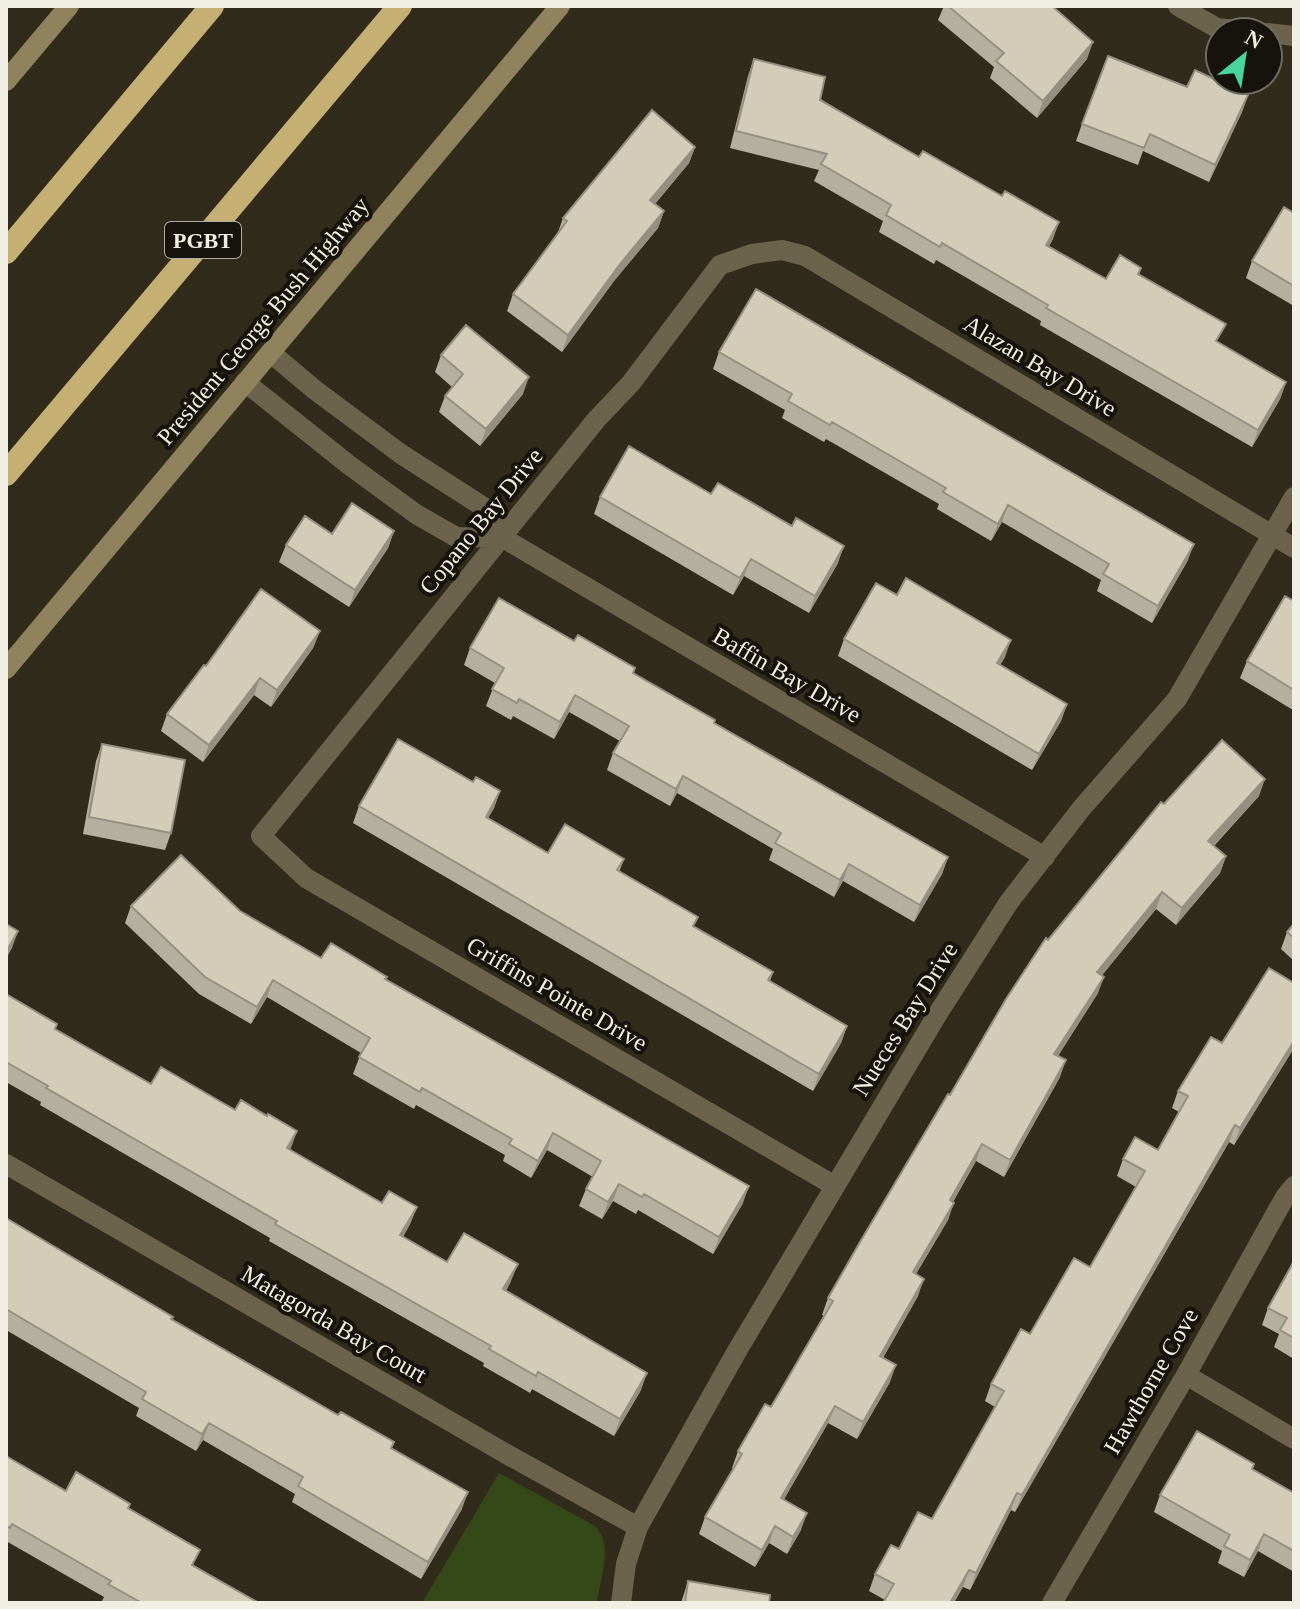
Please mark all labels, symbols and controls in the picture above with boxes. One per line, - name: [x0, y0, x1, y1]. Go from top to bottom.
- north arrow: [1204, 16, 1284, 96]
- text: N: [1241, 24, 1267, 54]
- street label: President George Bush Highway: [152, 192, 374, 450]
- road number: PGBT: [165, 222, 241, 258]
- street label: Alazan Bay Drive: [959, 310, 1121, 422]
- street label: Copano Bay Drive: [414, 443, 548, 599]
- street label: Baffin Bay Drive: [709, 622, 865, 728]
- street label: Griffins Pointe Drive: [462, 932, 652, 1056]
- street label: Nueces Bay Drive: [847, 938, 963, 1100]
- street label: Matagorda Bay Court: [237, 1260, 431, 1388]
- street label: Hawthorne Cove: [1099, 1304, 1203, 1458]

